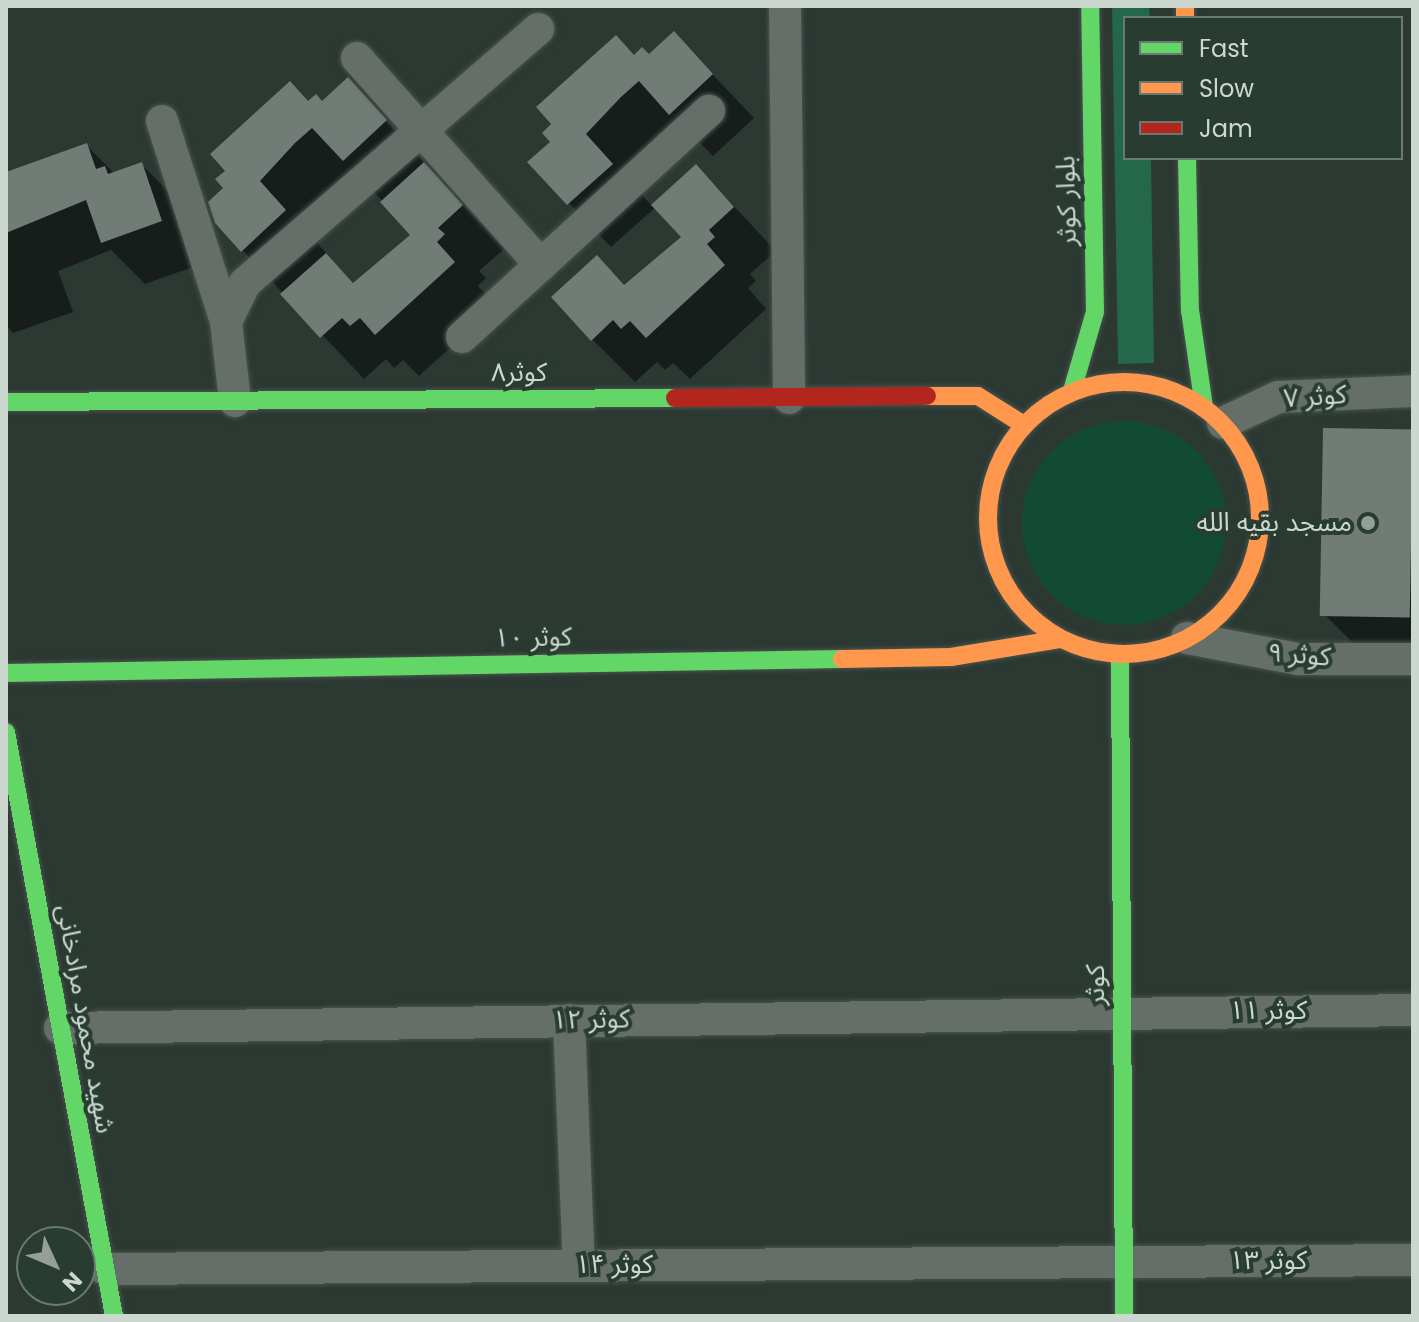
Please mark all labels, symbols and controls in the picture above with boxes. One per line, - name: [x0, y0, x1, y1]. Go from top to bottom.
- legend: [1123, 16, 1403, 160]
- text: Fast: [1199, 32, 1249, 65]
- text: Slow: [1199, 72, 1254, 105]
- text: Jam: [1199, 112, 1253, 145]
- street label: بلوار کوثر: [1051, 155, 1083, 247]
- street label: کوثر۸: [491, 357, 547, 389]
- street label: کوثر ۷: [1283, 379, 1347, 415]
- place label: مسجد بقیه الله: [1196, 507, 1352, 539]
- marker: مسجد بقیه الله: [1359, 514, 1377, 532]
- street label: کوثر ۱۰: [494, 622, 572, 654]
- street label: کوثر ۹: [1266, 637, 1332, 673]
- street label: شهید محمود مرادخانی: [50, 902, 120, 1136]
- street label: کوثر: [1080, 964, 1112, 1006]
- street label: کوثر ۱۱: [1229, 995, 1307, 1027]
- street label: کوثر ۱۲: [552, 1004, 630, 1036]
- north arrow: [16, 1226, 96, 1306]
- street label: کوثر ۱۳: [1229, 1245, 1307, 1277]
- street label: کوثر ۱۴: [575, 1249, 653, 1281]
- text: N: [55, 1265, 89, 1298]

